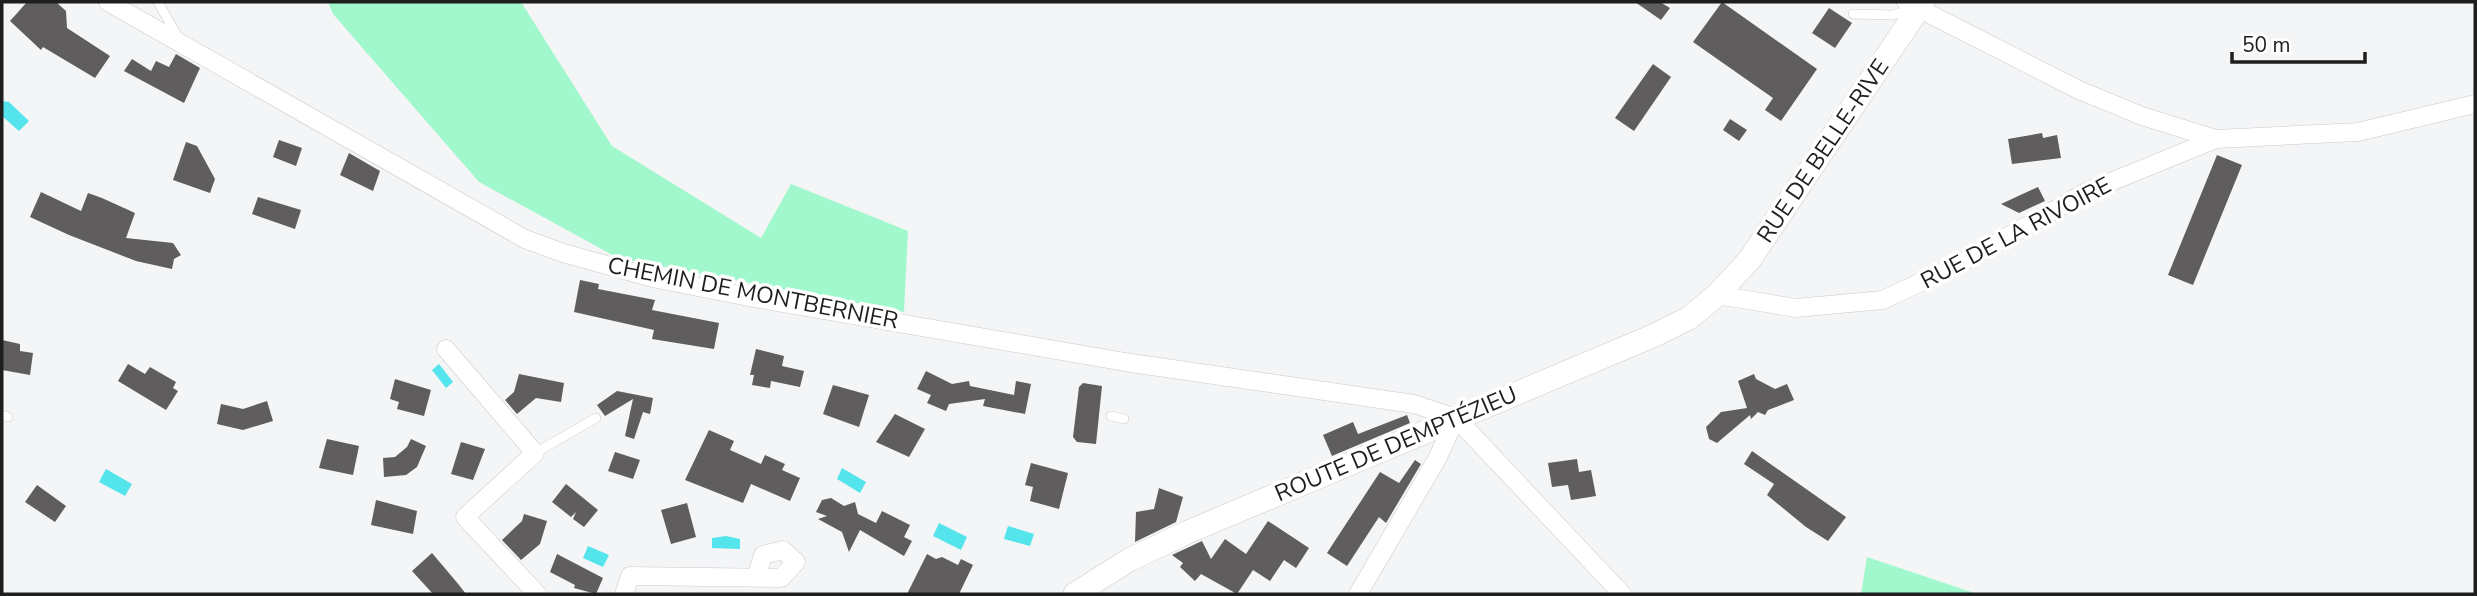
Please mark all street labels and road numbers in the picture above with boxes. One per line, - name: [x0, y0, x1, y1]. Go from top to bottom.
- street label: RUE DE BELLE-RIVE: [1750, 53, 1896, 249]
- street label: RUE DE LA RIVOIRE: [1915, 170, 2117, 296]
- street label: CHEMIN DE MONTBERNIER: [605, 250, 901, 336]
- street label: ROUTE DE DEMPTÉZIEU: [1270, 379, 1522, 509]

